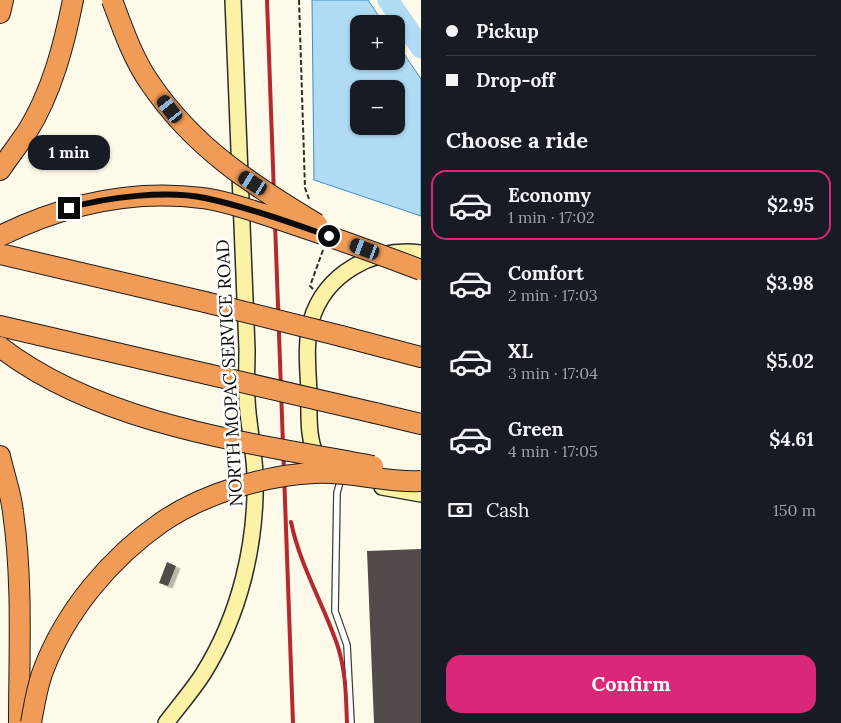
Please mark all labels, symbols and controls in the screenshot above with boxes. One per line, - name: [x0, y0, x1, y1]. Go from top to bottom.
- map controls: [350, 15, 405, 135]
- button: +: [350, 15, 405, 70]
- text: Pickup: [476, 19, 539, 43]
- text: Drop-off: [476, 68, 555, 92]
- button: −: [350, 80, 405, 135]
- car: [154, 93, 185, 125]
- text: Choose a ride: [446, 126, 588, 154]
- callout: 1 min: [28, 136, 110, 170]
- text: 1 min: [49, 142, 89, 162]
- car: [236, 169, 269, 197]
- icon: car: [448, 183, 493, 228]
- text: Economy: [508, 183, 591, 207]
- text: $2.95: [767, 193, 814, 217]
- route end: [58, 197, 80, 219]
- text: 1 min · 17:02: [508, 207, 595, 227]
- route start: [318, 225, 340, 247]
- car: [348, 237, 381, 261]
- street label: NORTH MOPAC SERVICE ROAD: [211, 239, 247, 507]
- icon: car: [448, 261, 493, 306]
- text: Comfort: [508, 261, 584, 285]
- text: $3.98: [766, 271, 814, 295]
- text: 2 min · 17:03: [508, 285, 598, 305]
- icon: car: [448, 339, 493, 384]
- text: XL: [508, 339, 533, 363]
- text: $5.02: [766, 349, 814, 373]
- text: 3 min · 17:04: [508, 363, 598, 383]
- icon: car: [448, 417, 493, 462]
- text: Green: [508, 417, 564, 441]
- text: $4.61: [769, 427, 814, 451]
- text: 4 min · 17:05: [508, 441, 598, 461]
- icon: cash: [446, 496, 474, 524]
- text: Cash: [486, 498, 529, 522]
- text: 150 m: [773, 500, 816, 520]
- button: Confirm: [446, 655, 816, 713]

